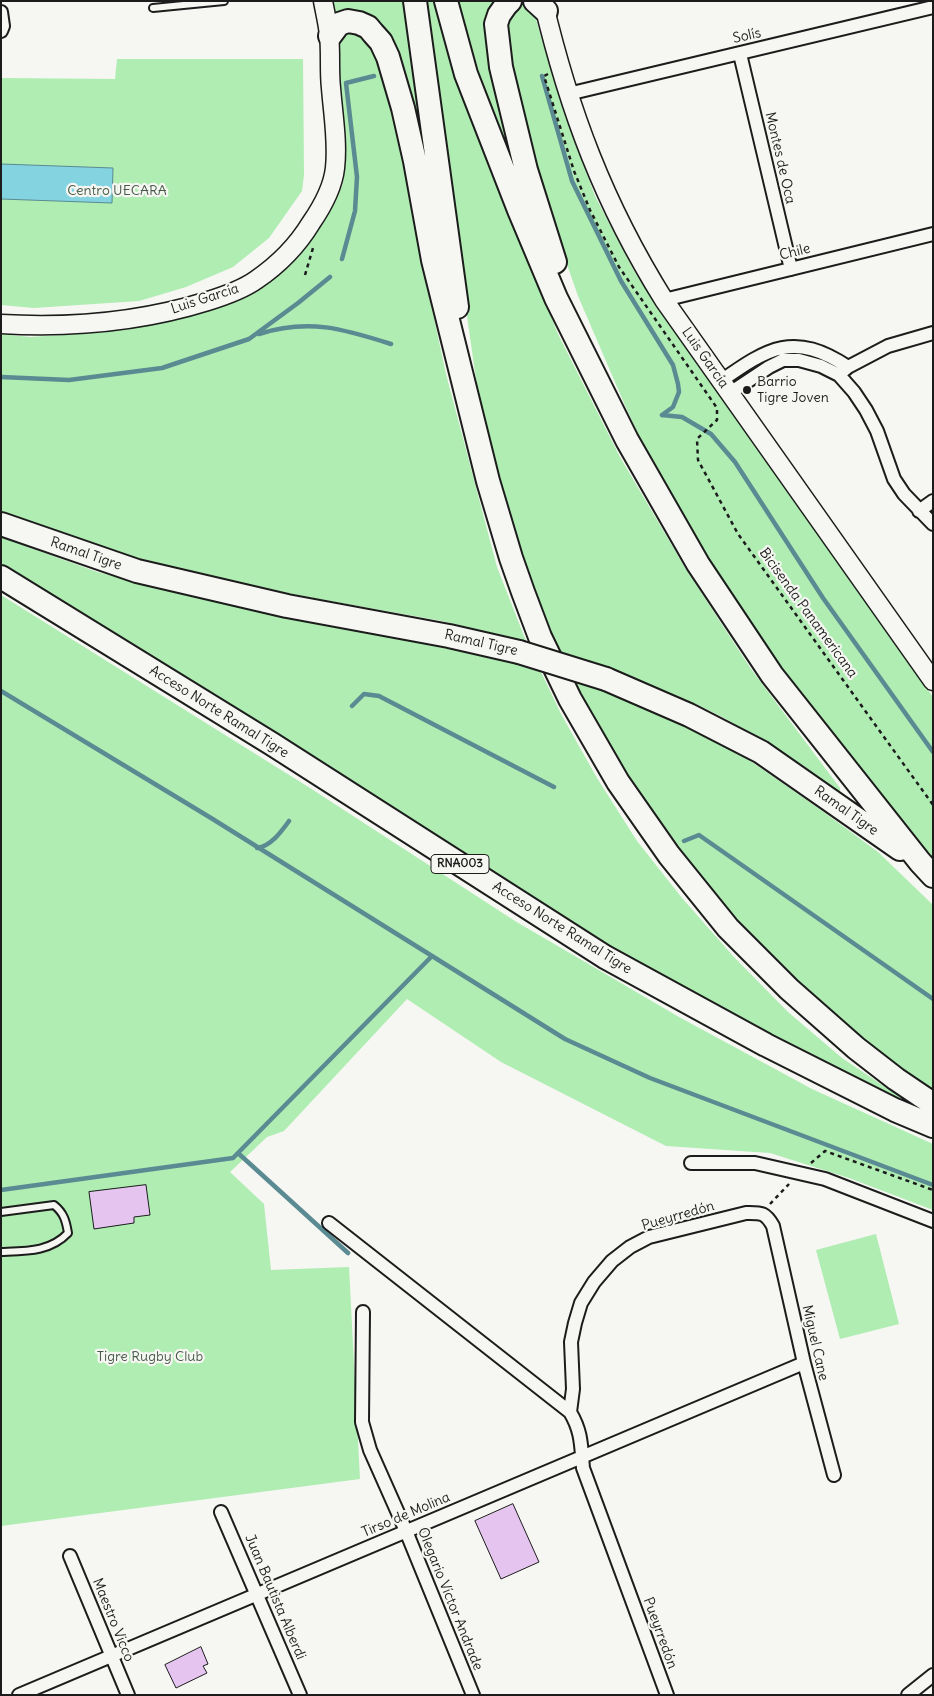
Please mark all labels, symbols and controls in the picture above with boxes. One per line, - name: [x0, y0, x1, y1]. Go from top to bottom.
- street label: Solís: [731, 25, 763, 47]
- street label: Montes de Oca: [761, 110, 799, 206]
- park label: Centro UECARA: [67, 183, 167, 199]
- street label: Chile: [778, 240, 812, 264]
- street label: Luis García: [169, 280, 241, 318]
- street label: Luis García: [678, 324, 732, 392]
- place label: Barrio Tigre Joven: [757, 374, 829, 407]
- marker: Barrio Tigre Joven: [741, 384, 753, 396]
- street label: Ramal Tigre: [48, 534, 124, 574]
- street label: Bicisenda Panamericana: [755, 545, 861, 681]
- street label: Ramal Tigre: [443, 626, 519, 660]
- street label: Acceso Norte Ramal Tigre: [146, 662, 292, 762]
- street label: Ramal Tigre: [811, 783, 881, 839]
- road number: RNA003: [431, 854, 489, 874]
- street label: Acceso Norte Ramal Tigre: [489, 878, 635, 978]
- street label: Pueyrredón: [640, 1198, 716, 1234]
- street label: Miguel Cane: [798, 1304, 832, 1382]
- park label: Tigre Rugby Club: [97, 1349, 203, 1365]
- street label: Tirso de Molina: [359, 1489, 453, 1541]
- street label: Olegario Víctor Andrade: [414, 1525, 486, 1673]
- street label: Juan Bautista Alberdi: [241, 1532, 309, 1662]
- street label: Maestro Vicco: [89, 1576, 137, 1664]
- street label: Pueyrredón: [639, 1595, 681, 1671]

